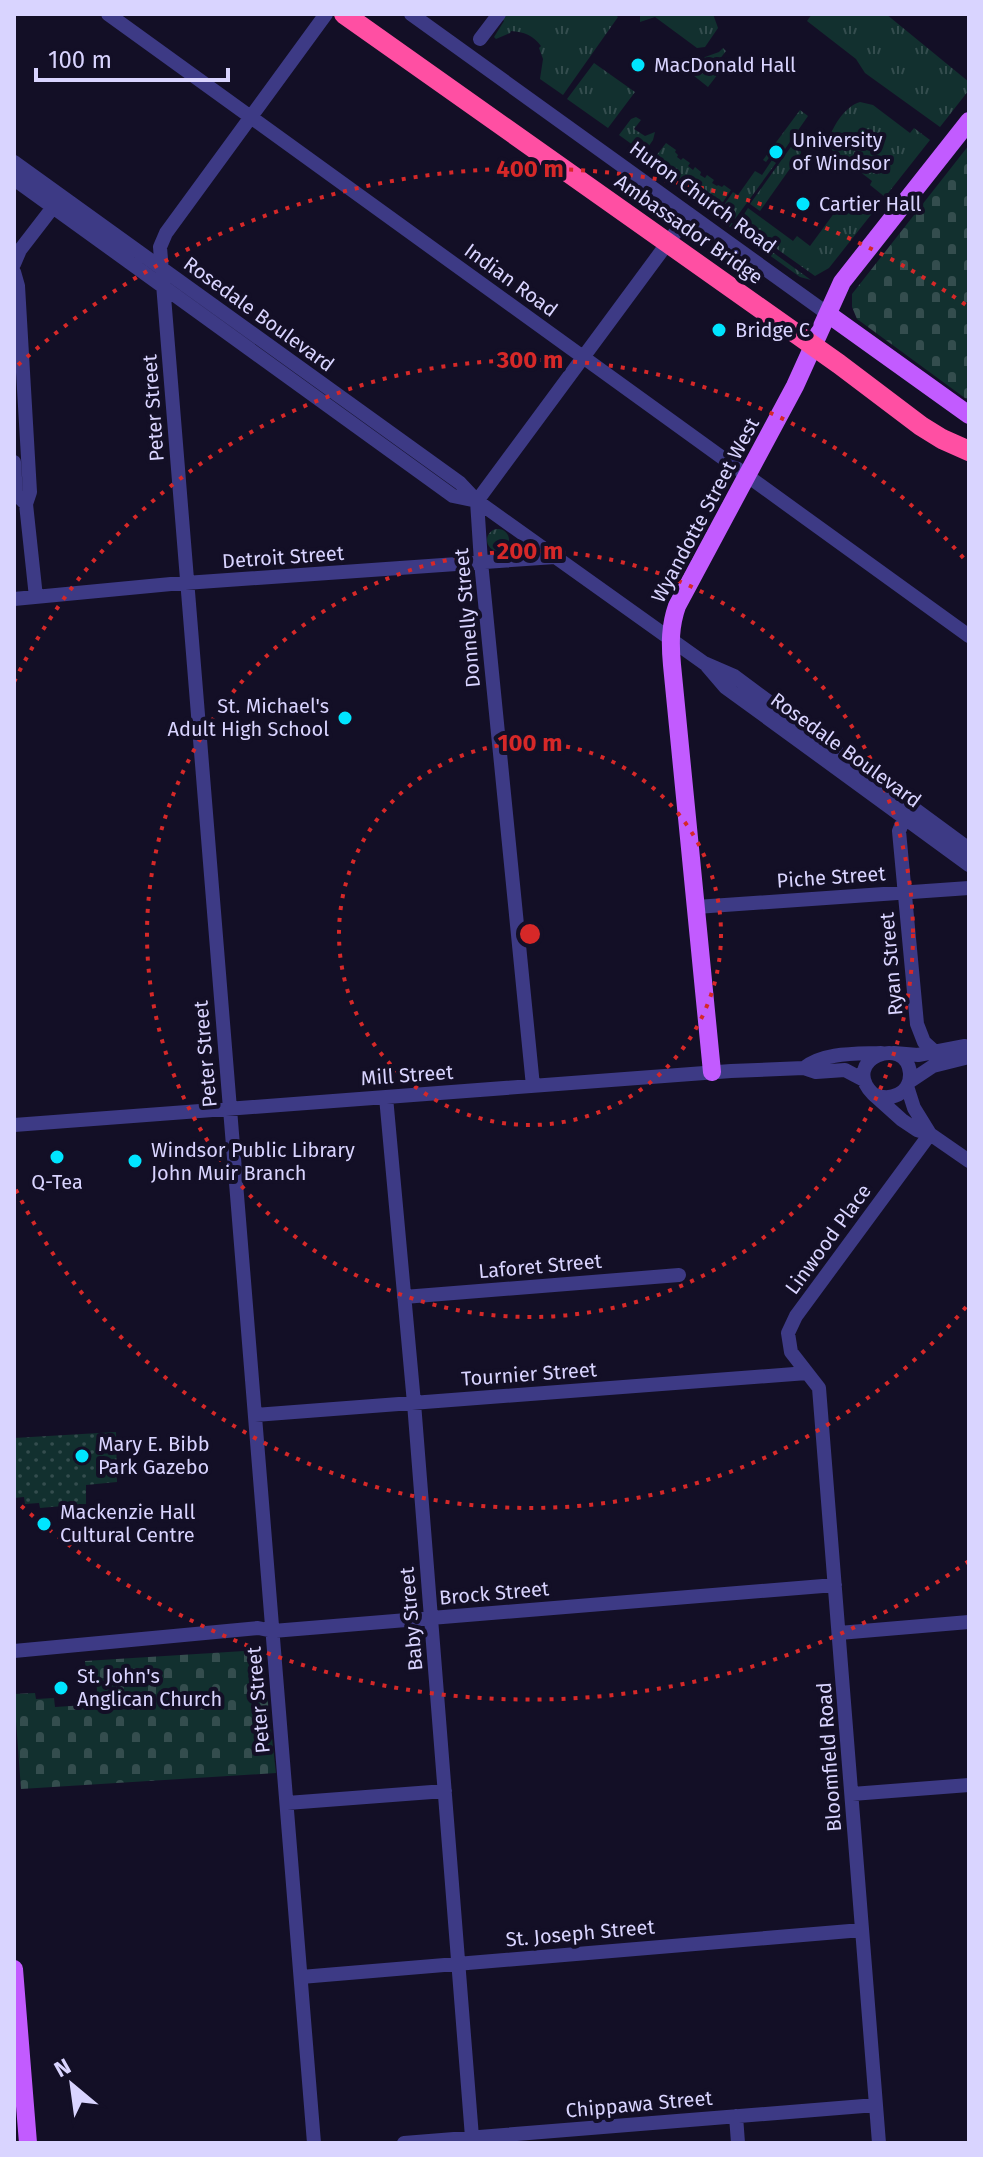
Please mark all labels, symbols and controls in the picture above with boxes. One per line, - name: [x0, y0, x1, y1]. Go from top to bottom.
- scale bar: [36, 32, 228, 82]
- text: 100 m: [48, 46, 112, 74]
- place label: MacDonald Hall: [654, 53, 796, 77]
- marker: MacDonald Hall: [629, 56, 647, 74]
- place label: University of Windsor: [792, 128, 891, 175]
- street label: Huron Church Road: [625, 136, 781, 258]
- marker: University of Windsor: [767, 143, 785, 161]
- text: 400 m: [496, 155, 564, 183]
- street label: Ambassador Bridge: [610, 169, 768, 289]
- place label: Cartier Hall: [819, 192, 922, 216]
- marker: Cartier Hall: [794, 195, 812, 213]
- street label: Indian Road: [460, 238, 562, 322]
- street label: Rosedale Boulevard: [179, 251, 339, 377]
- place label: Bridge C: [735, 318, 810, 342]
- marker: Bridge C: [710, 321, 728, 339]
- text: 300 m: [496, 346, 563, 374]
- street label: Peter Street: [137, 353, 169, 462]
- street label: Wyandotte Street West: [646, 413, 764, 607]
- text: 200 m: [497, 537, 563, 565]
- street label: Detroit Street: [221, 541, 346, 573]
- street label: Donnelly Street: [449, 547, 485, 689]
- street label: Rosedale Boulevard: [766, 687, 926, 813]
- place label: St. Michael's Adult High School: [168, 694, 329, 741]
- marker: St. Michael's Adult High School: [336, 709, 354, 727]
- text: 100 m: [497, 729, 563, 757]
- street label: Piche Street: [776, 861, 887, 893]
- street label: Ryan Street: [874, 910, 907, 1017]
- centre of rings: [516, 920, 544, 948]
- street label: Peter Street: [188, 999, 222, 1108]
- street label: Mill Street: [360, 1060, 455, 1090]
- place label: Windsor Public Library John Muir Branch: [151, 1138, 355, 1185]
- marker: Q-Tea: [48, 1148, 66, 1166]
- marker: Windsor Public Library John Muir Branch: [126, 1152, 144, 1170]
- place label: Q-Tea: [31, 1170, 83, 1194]
- street label: Linwood Place: [780, 1179, 876, 1299]
- street label: Laforet Street: [477, 1249, 603, 1283]
- street label: Tournier Street: [460, 1357, 598, 1391]
- place label: Mary E. Bibb Park Gazebo: [98, 1432, 210, 1479]
- marker: Mary E. Bibb Park Gazebo: [73, 1447, 91, 1465]
- place label: Mackenzie Hall Cultural Centre: [60, 1500, 195, 1547]
- marker: Mackenzie Hall Cultural Centre: [35, 1515, 53, 1533]
- street label: Baby Street: [394, 1565, 427, 1672]
- street label: Brock Street: [438, 1576, 551, 1610]
- street label: Peter Street: [241, 1645, 275, 1754]
- place label: St. John's Anglican Church: [77, 1664, 222, 1711]
- marker: St. John's Anglican Church: [52, 1679, 70, 1697]
- street label: Bloomfield Road: [812, 1681, 846, 1833]
- street label: St. Joseph Street: [504, 1914, 656, 1951]
- north arrow: [32, 2045, 112, 2125]
- text: N: [50, 2053, 75, 2083]
- street label: Chippawa Street: [565, 2086, 714, 2122]

